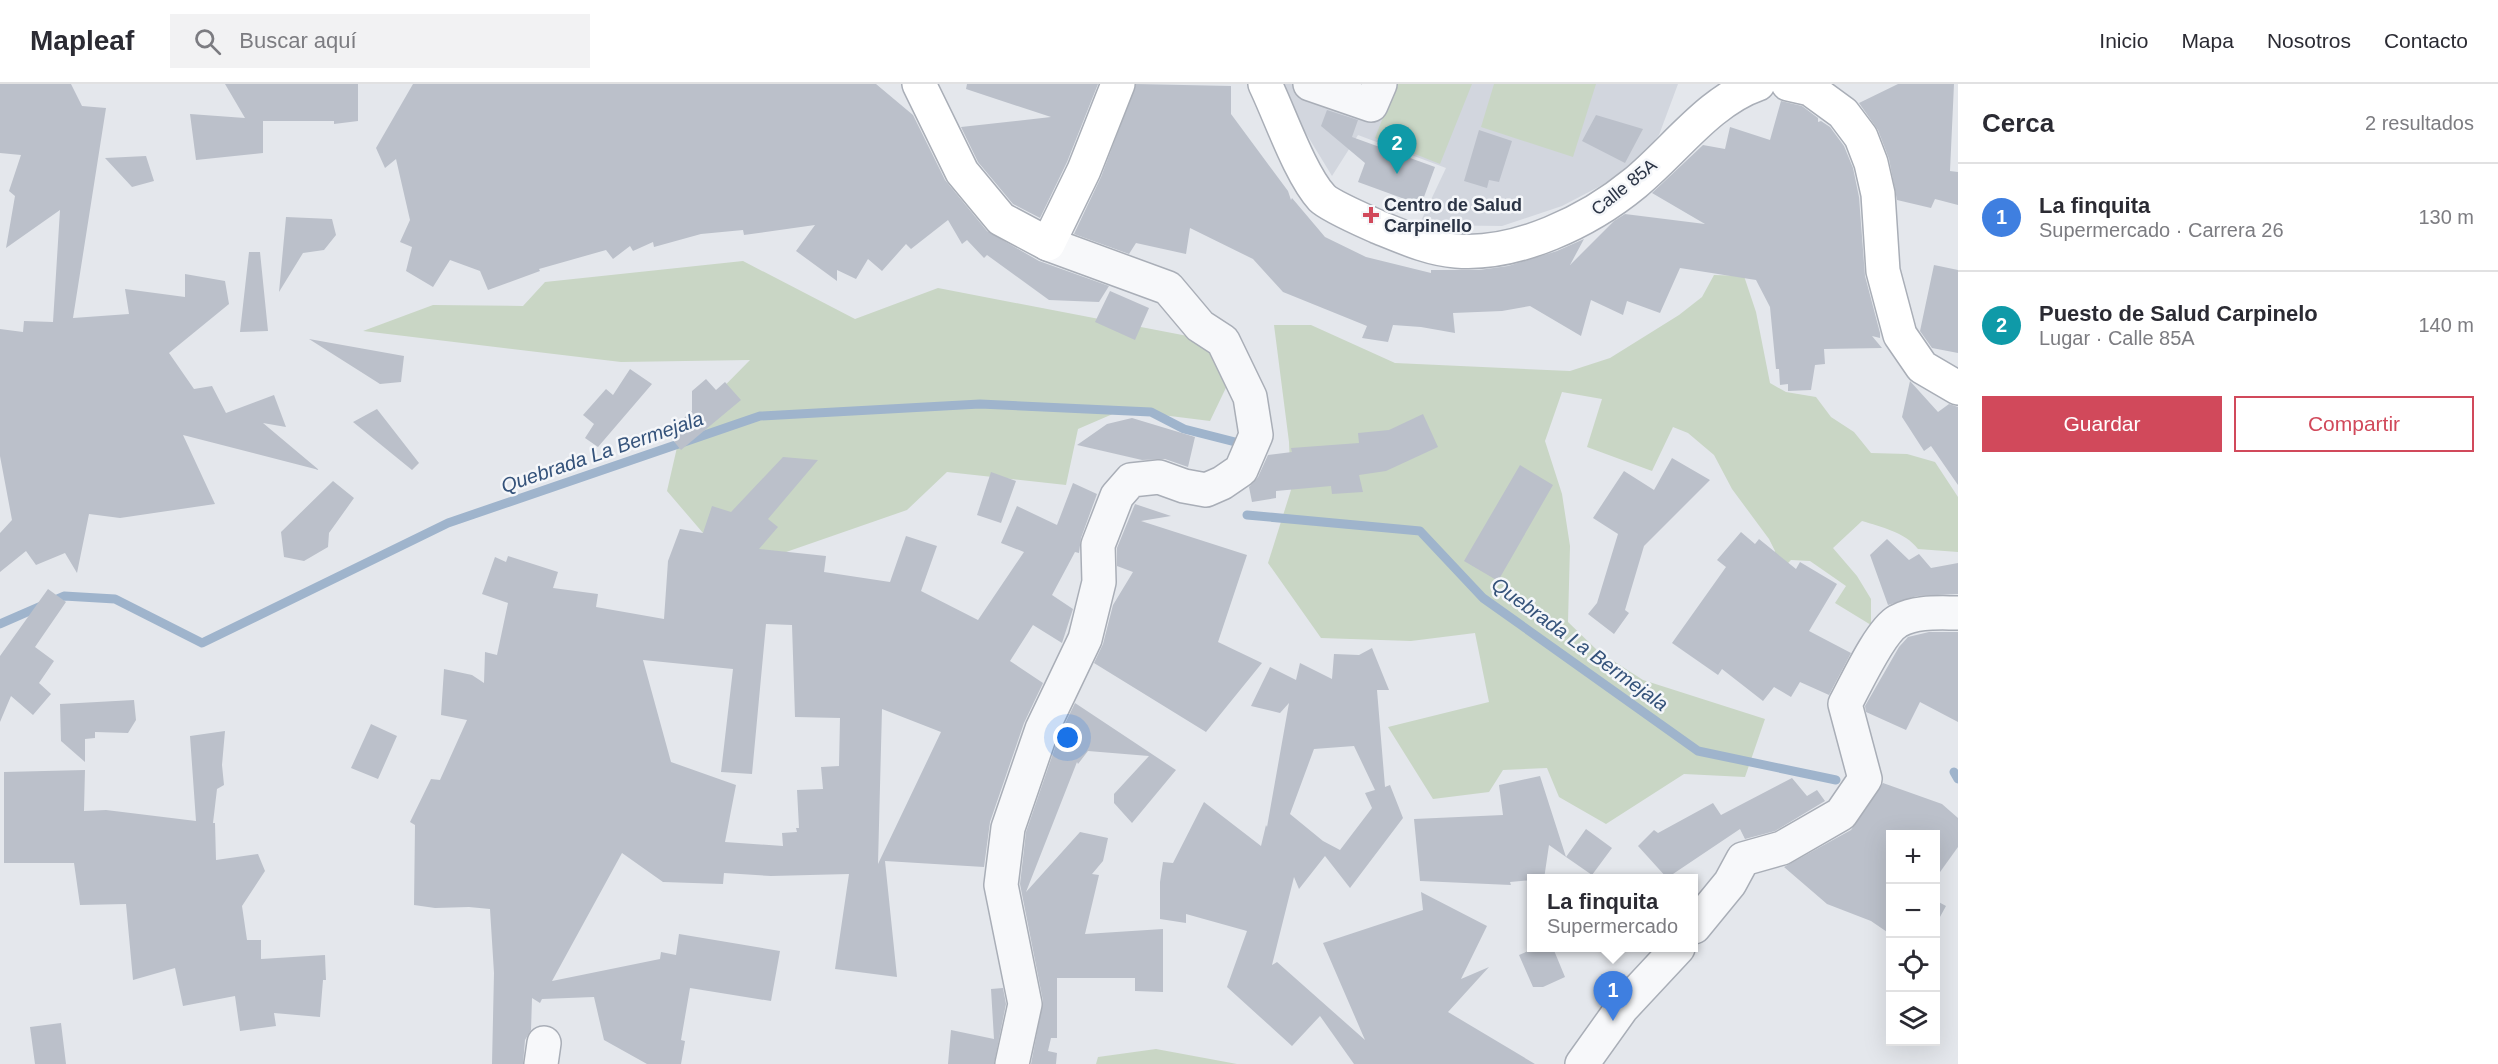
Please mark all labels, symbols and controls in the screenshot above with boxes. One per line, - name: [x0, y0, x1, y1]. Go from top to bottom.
- search box: [170, 14, 590, 68]
- text: Mapleaf: [30, 25, 134, 56]
- icon: search: [191, 25, 224, 58]
- text: Buscar aquí: [239, 28, 357, 53]
- text: Inicio: [2099, 29, 2148, 52]
- text: Mapa: [2181, 29, 2234, 52]
- text: Nosotros: [2267, 29, 2351, 52]
- text: Contacto: [2384, 29, 2468, 52]
- text: Cerca: [1982, 108, 2054, 138]
- text: 2 resultados: [2365, 112, 2474, 134]
- pin: 2: [1378, 124, 1416, 174]
- street label: Calle 85A: [1587, 155, 1661, 219]
- text: La finquita: [2039, 193, 2150, 218]
- place label: Centro de Salud Carpinello: [1384, 195, 1522, 236]
- marker: Centro de Salud Carpinello: [1362, 206, 1380, 224]
- text: 1: [1996, 206, 2007, 228]
- text: 130 m: [2418, 206, 2474, 228]
- text: Supermercado · Carrera 26: [2039, 219, 2284, 241]
- text: Puesto de Salud Carpinelo: [2039, 301, 2318, 326]
- text: 2: [1996, 314, 2007, 336]
- text: 140 m: [2418, 314, 2474, 336]
- text: Lugar · Calle 85A: [2039, 327, 2195, 349]
- button: Guardar: [1982, 396, 2222, 452]
- button: Compartir: [2234, 396, 2474, 452]
- water label: Quebrada La Bermejala: [498, 407, 706, 497]
- water label: Quebrada La Bermejala: [1488, 573, 1672, 715]
- your location: [1053, 723, 1082, 752]
- map controls: [1886, 830, 1940, 1046]
- button: +: [1886, 830, 1940, 884]
- popup: [1527, 874, 1698, 952]
- button: −: [1886, 884, 1940, 938]
- text: La finquita: [1547, 889, 1658, 914]
- text: Supermercado: [1547, 915, 1678, 937]
- button: locate: [1886, 938, 1940, 992]
- pin: 1: [1594, 972, 1632, 1021]
- button: layers: [1886, 992, 1940, 1046]

